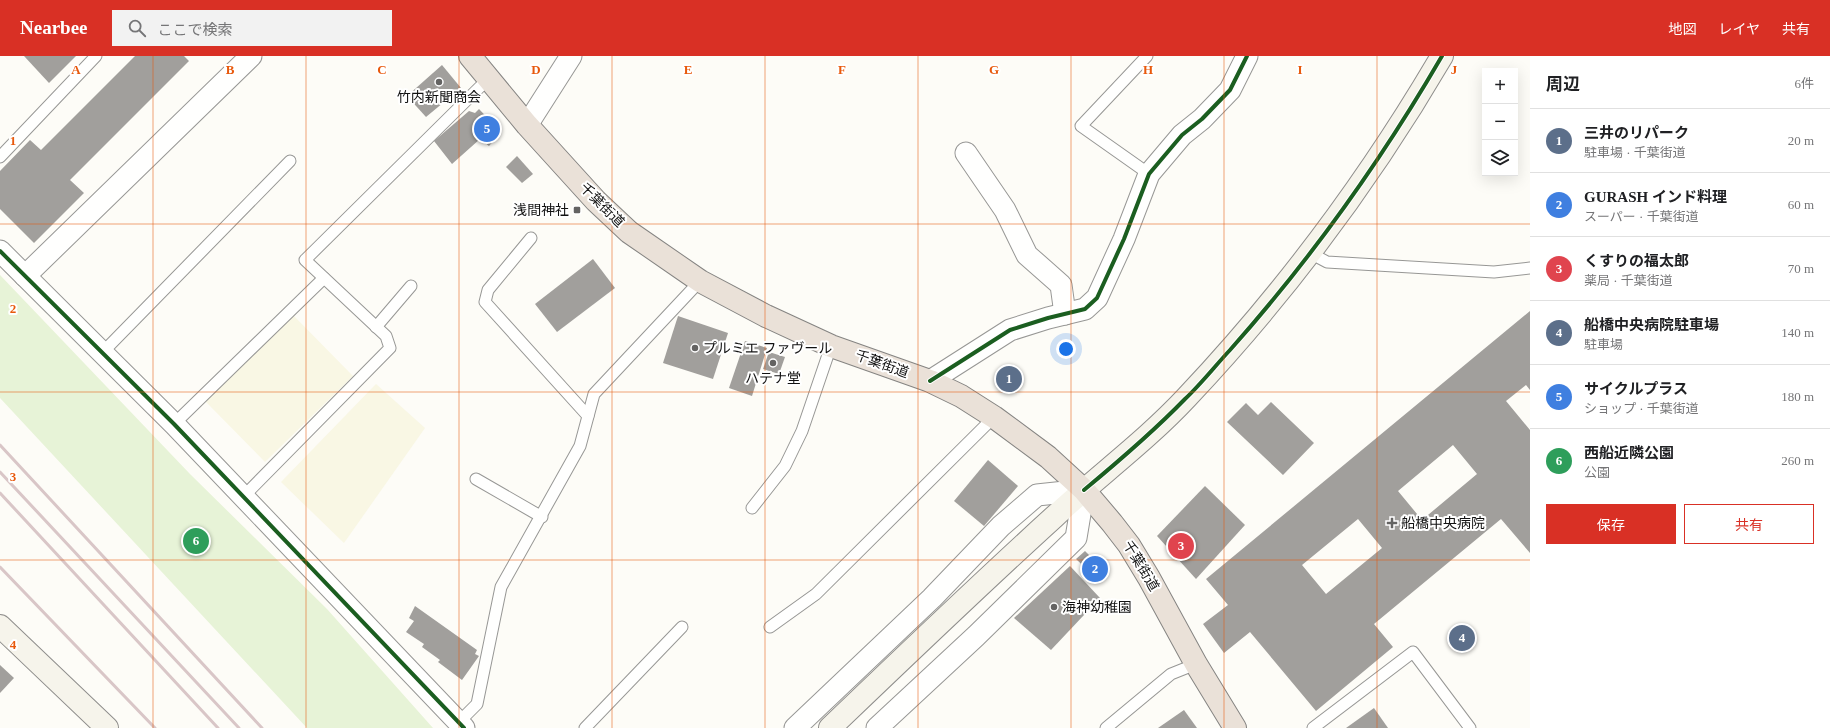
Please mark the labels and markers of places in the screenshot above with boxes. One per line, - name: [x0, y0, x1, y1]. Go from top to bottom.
- marker: 竹内新聞商会: [434, 77, 444, 87]
- place label: 竹内新聞商会: [397, 90, 481, 105]
- pin: 5: [474, 114, 500, 144]
- place label: 浅間神社: [513, 202, 569, 218]
- marker: 浅間神社: [572, 205, 582, 215]
- place label: プルミエ ファヴール: [703, 341, 833, 356]
- marker: プルミエ ファヴール: [690, 343, 700, 353]
- marker: ハテナ堂: [768, 358, 778, 368]
- pin: 1: [996, 364, 1022, 394]
- place label: ハテナ堂: [745, 371, 801, 386]
- place label: 船橋中央病院: [1401, 516, 1485, 531]
- marker: 船橋中央病院: [1386, 517, 1398, 529]
- pin: 6: [183, 526, 209, 556]
- pin: 3: [1168, 531, 1194, 561]
- pin: 2: [1082, 554, 1108, 584]
- place label: 海神幼稚園: [1062, 600, 1132, 615]
- marker: 海神幼稚園: [1049, 602, 1059, 612]
- pin: 4: [1449, 623, 1475, 653]

